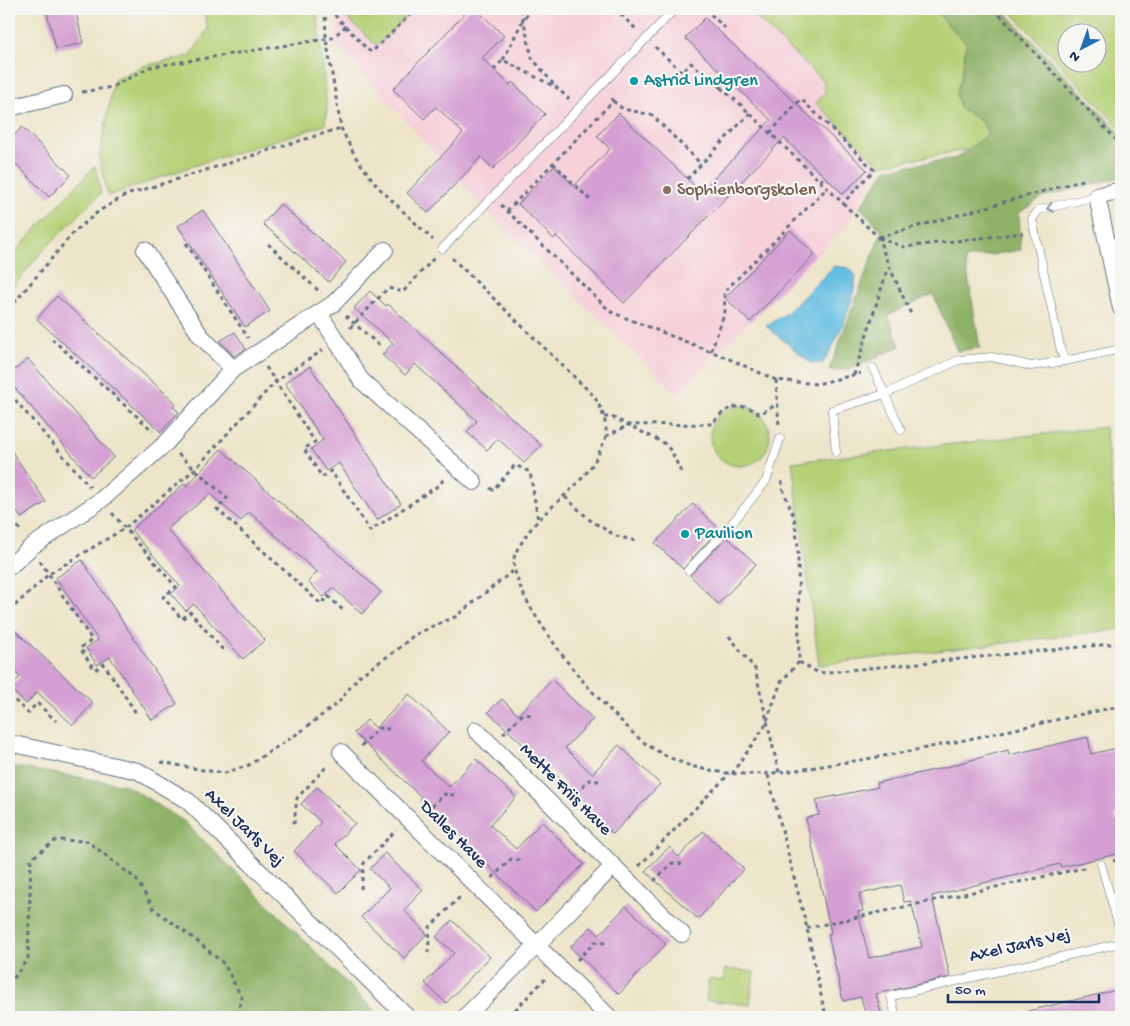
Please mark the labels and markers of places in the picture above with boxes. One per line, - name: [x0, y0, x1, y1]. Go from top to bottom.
- place label: Astrid Lindgren: [644, 71, 758, 92]
- marker: Astrid Lindgren: [628, 75, 640, 87]
- place label: Sophienborgskolen: [677, 180, 817, 201]
- marker: Sophienborgskolen: [661, 184, 673, 196]
- place label: Pavilion: [694, 524, 753, 545]
- marker: Pavilion: [679, 528, 691, 540]

